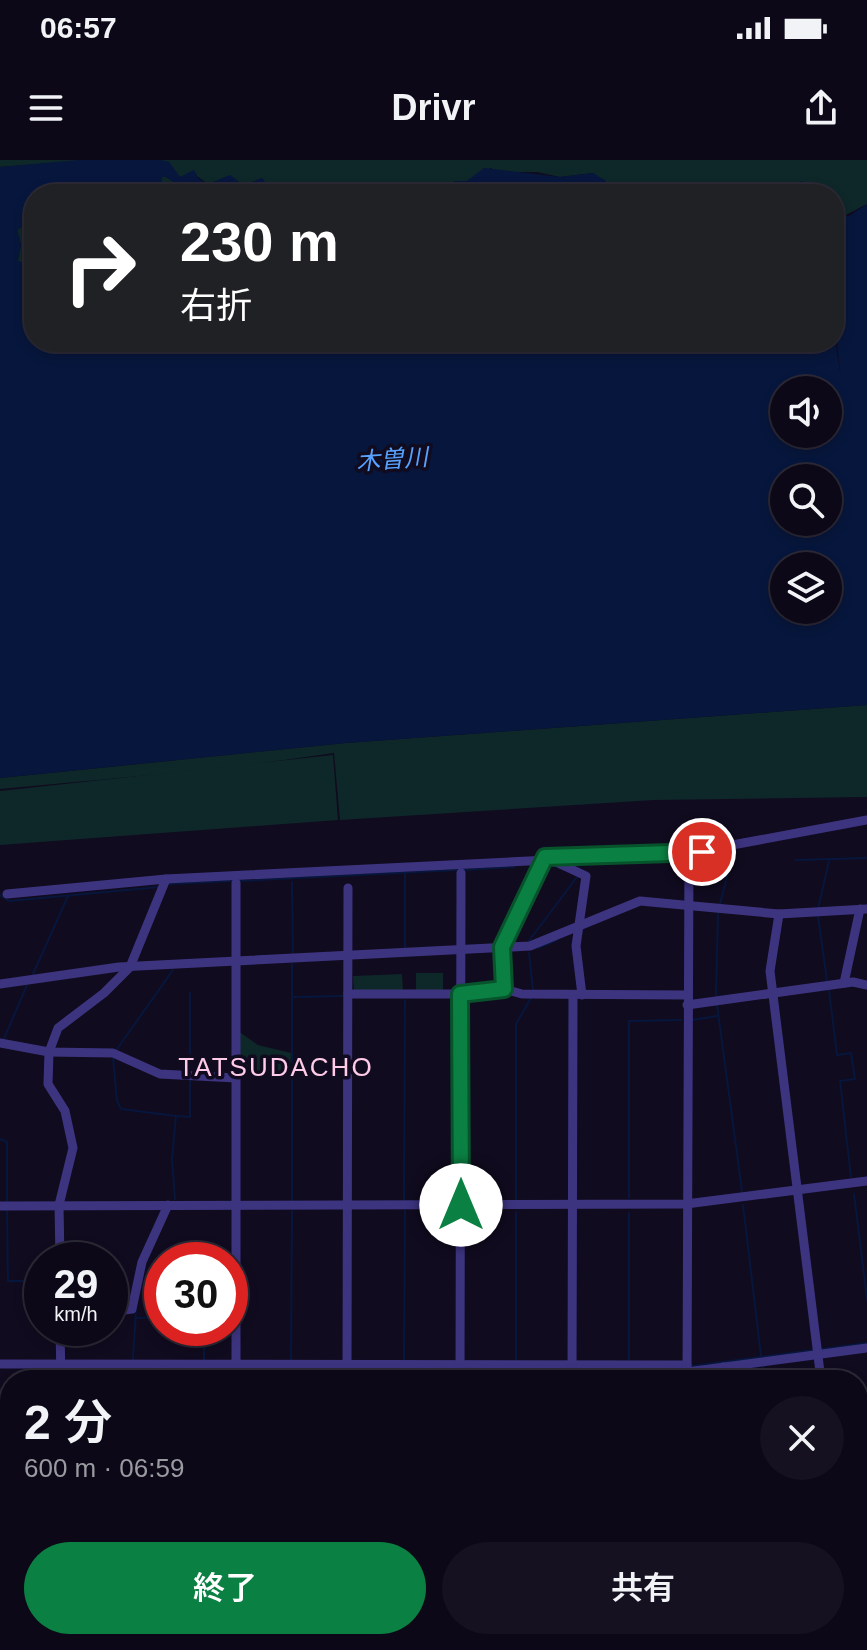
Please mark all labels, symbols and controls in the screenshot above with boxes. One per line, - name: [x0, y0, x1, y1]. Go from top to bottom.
- text: 06:57: [40, 11, 117, 44]
- icon: menu: [24, 86, 68, 130]
- icon: share: [799, 86, 843, 130]
- text: Drivr: [391, 87, 476, 128]
- text: 230 m: [180, 210, 339, 273]
- icon: right: [48, 216, 152, 320]
- text: 右折: [180, 285, 252, 326]
- map controls: [770, 376, 842, 624]
- button: sound: [770, 376, 842, 448]
- water label: 木曽川: [355, 443, 432, 475]
- button: search: [770, 464, 842, 536]
- button: layers: [770, 552, 842, 624]
- pin: [668, 818, 736, 886]
- icon: arrive: [680, 830, 724, 874]
- district label: TATSUDACHO: [178, 1052, 374, 1082]
- position arrow: [419, 1163, 503, 1247]
- speed limit sign: 30: [144, 1242, 248, 1346]
- text: 29: [54, 1262, 98, 1306]
- text: km/h: [54, 1303, 98, 1325]
- text: 2 分: [24, 1396, 112, 1449]
- button: close: [760, 1396, 844, 1480]
- text: 600 m · 06:59: [24, 1453, 184, 1483]
- button: 終了: [24, 1542, 426, 1634]
- button: 共有: [442, 1542, 844, 1634]

